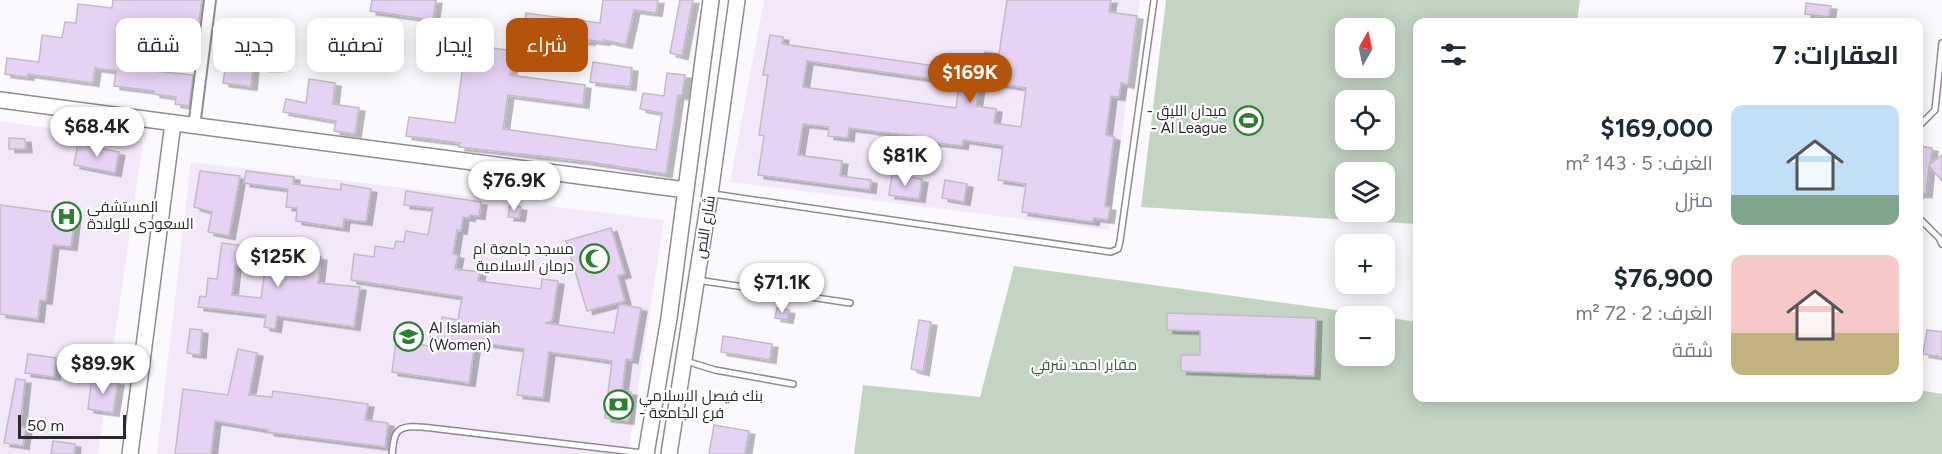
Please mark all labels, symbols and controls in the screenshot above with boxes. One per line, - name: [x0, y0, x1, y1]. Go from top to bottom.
- chip: شقة: [116, 18, 201, 72]
- chip: جديد: [213, 18, 295, 72]
- chip: تصفية: [307, 18, 404, 72]
- chip: إيجار: [416, 18, 494, 72]
- chip: شراء: [506, 18, 588, 72]
- north arrow: [1335, 18, 1395, 78]
- map controls: [1335, 18, 1395, 366]
- icon: filters: [1437, 38, 1470, 71]
- text: العقارات: 7: [1772, 39, 1899, 71]
- pin: $169K: [928, 53, 1012, 104]
- text: $169K: [942, 60, 998, 84]
- button: locate: [1335, 90, 1395, 150]
- place label: - ميدان الليق - Al League: [1147, 102, 1227, 137]
- sports icon: - ميدان الليق - Al League: [1232, 104, 1264, 136]
- pin: $68.4K: [48, 107, 146, 158]
- text: $169,000: [1600, 112, 1713, 144]
- text: $68.4K: [64, 114, 130, 138]
- icon: home: [1779, 129, 1851, 201]
- pin: $81K: [869, 136, 941, 187]
- text: $81K: [882, 143, 928, 167]
- text: الغرف: 5 · 143 m²: [1566, 151, 1713, 175]
- pin: $76.9K: [465, 161, 563, 212]
- button: layers: [1335, 162, 1395, 222]
- text: $76.9K: [482, 168, 546, 192]
- text: منزل: [1675, 188, 1713, 212]
- street label: شارع النص: [691, 194, 721, 260]
- place label: المستشفى السعودى للولادة: [87, 198, 194, 234]
- hospital icon: المستشفى السعودى للولادة: [50, 200, 82, 232]
- button: +: [1335, 234, 1395, 294]
- pin: $125K: [236, 237, 320, 288]
- place label: مسجد جامعة ام درمان الاسلامية: [473, 240, 574, 276]
- mosque icon: مسجد جامعة ام درمان الاسلامية: [579, 242, 611, 274]
- text: $125K: [250, 244, 306, 268]
- text: $76,900: [1614, 262, 1713, 294]
- pin: $71.1K: [733, 263, 831, 314]
- text: $71.1K: [753, 270, 811, 294]
- icon: home: [1779, 279, 1851, 351]
- text: الغرف: 2 · 72 m²: [1575, 301, 1713, 325]
- button: −: [1335, 306, 1395, 366]
- place label: Al Islamiah (Women): [429, 319, 500, 354]
- school or university icon: Al Islamiah (Women): [392, 321, 424, 353]
- text: شقة: [1672, 338, 1713, 362]
- pin: $89.9K: [54, 344, 152, 395]
- text: $89.9K: [71, 351, 135, 375]
- park label: مقابر احمد شرفي: [1031, 356, 1137, 377]
- place label: بنك فيصل الاسلامي - فرع الجامعة: [639, 387, 763, 424]
- bank icon: بنك فيصل الاسلامي - فرع الجامعة: [602, 389, 634, 421]
- scale bar: [18, 412, 126, 440]
- text: 50 m: [27, 416, 64, 435]

